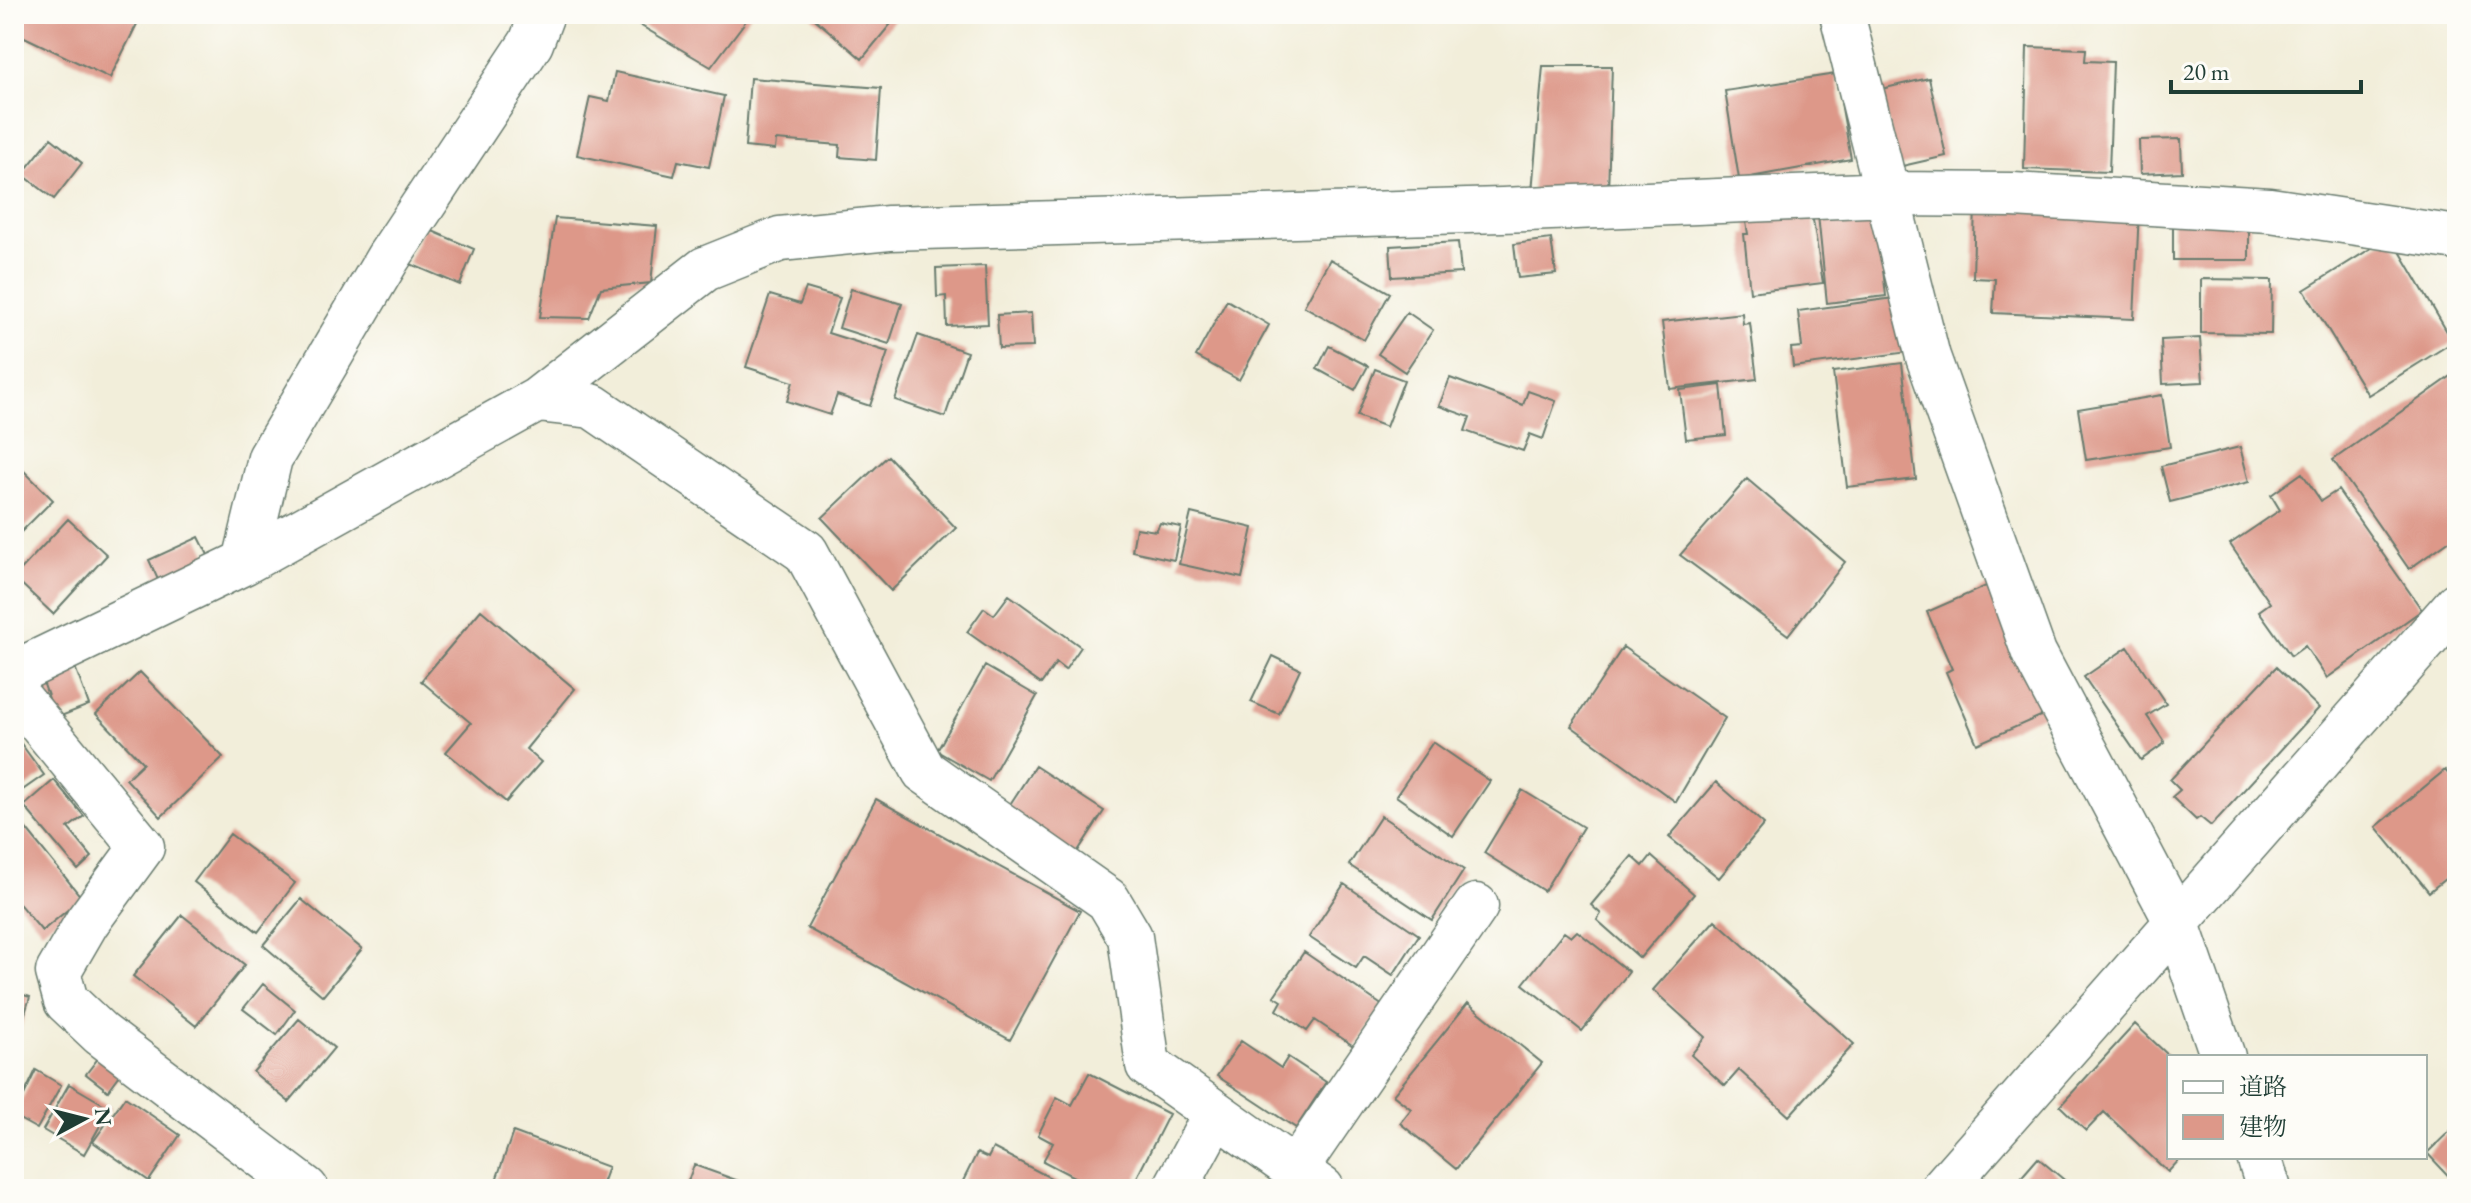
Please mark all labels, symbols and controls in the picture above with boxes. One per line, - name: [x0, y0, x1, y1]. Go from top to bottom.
- scale bar: [2171, 44, 2361, 94]
- text: 20 m: [2183, 56, 2230, 87]
- legend: [2167, 1055, 2427, 1159]
- text: 道路: [2239, 1071, 2287, 1102]
- north arrow: [44, 1079, 124, 1159]
- text: N: [88, 1106, 119, 1127]
- text: 建物: [2239, 1111, 2287, 1142]

